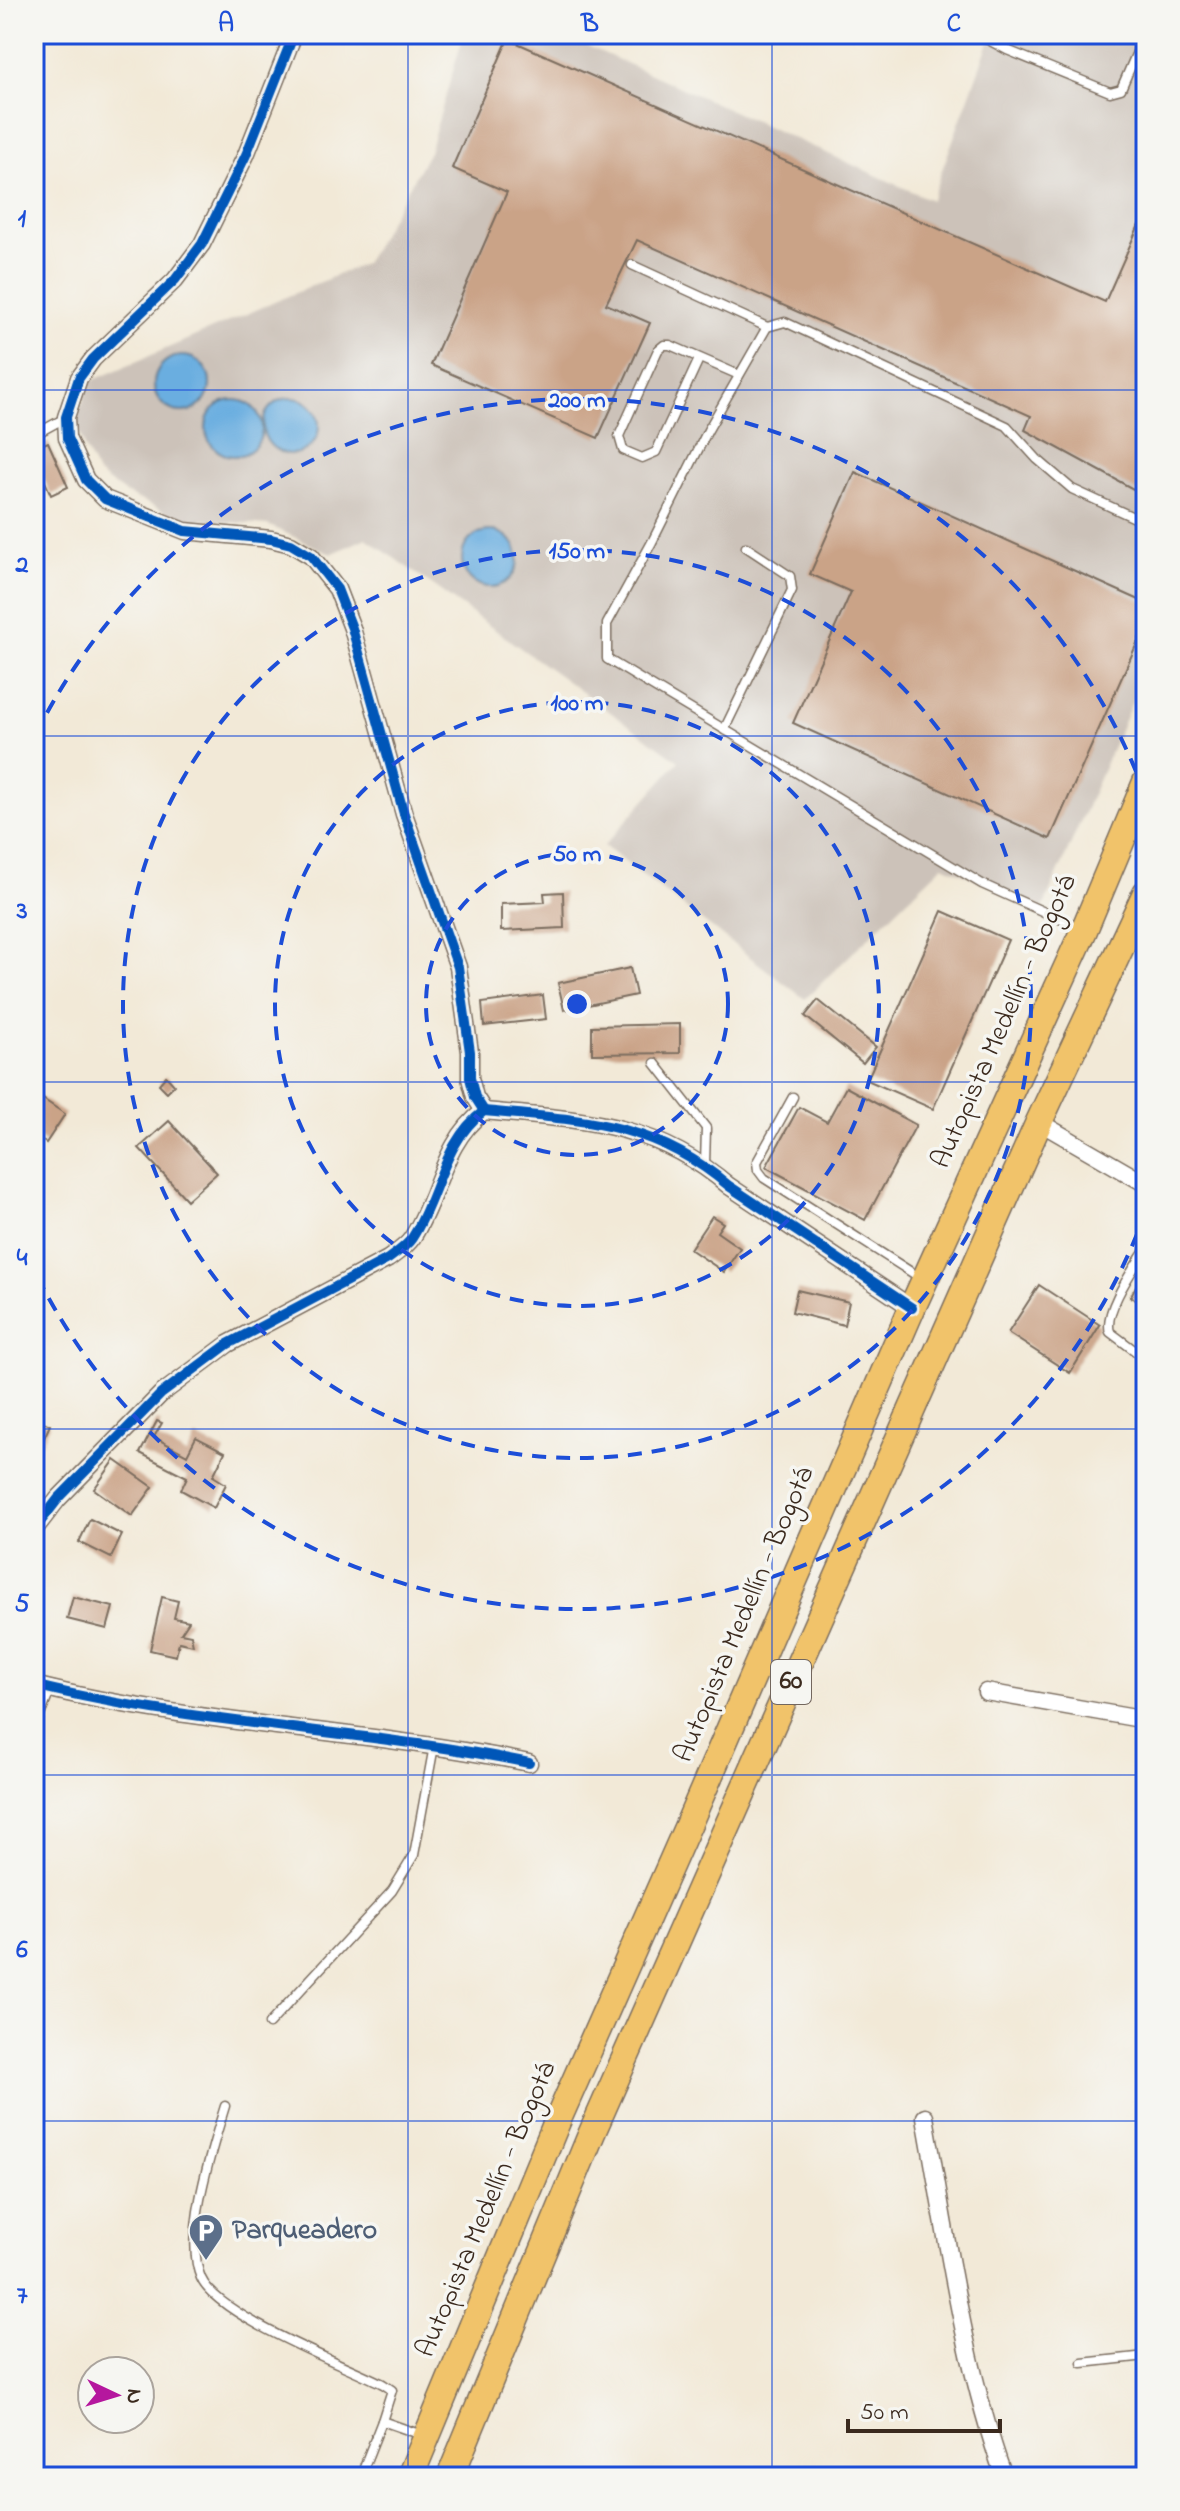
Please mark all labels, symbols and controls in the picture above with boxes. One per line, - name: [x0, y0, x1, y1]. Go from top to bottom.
- text: A: [218, 6, 234, 44]
- text: B: [580, 6, 599, 44]
- text: C: [947, 6, 961, 44]
- text: 1: [18, 201, 27, 239]
- text: 200 m: [547, 384, 606, 419]
- text: 150 m: [549, 535, 606, 570]
- text: 2: [15, 547, 29, 585]
- text: 100 m: [551, 687, 604, 722]
- text: 50 m: [553, 838, 602, 873]
- street label: Autopista Medellín - Bogotá: [922, 868, 1088, 1176]
- text: 3: [16, 893, 28, 931]
- centre of rings: [563, 990, 591, 1018]
- text: 4: [17, 1240, 28, 1278]
- street label: Autopista Medellín - Bogotá: [664, 1461, 826, 1769]
- text: 5: [15, 1586, 30, 1624]
- road number: 60: [771, 1660, 811, 1704]
- text: 6: [16, 1932, 28, 1970]
- street label: Autopista Medellín - Bogotá: [406, 2056, 568, 2364]
- place label: Parqueadero: [232, 2211, 377, 2252]
- parking icon: Parqueadero: [187, 2212, 225, 2262]
- text: 7: [17, 2278, 28, 2316]
- north arrow: [76, 2355, 156, 2435]
- scale bar: [848, 2383, 1000, 2433]
- text: N: [116, 2388, 149, 2405]
- text: 50 m: [860, 2396, 909, 2431]

